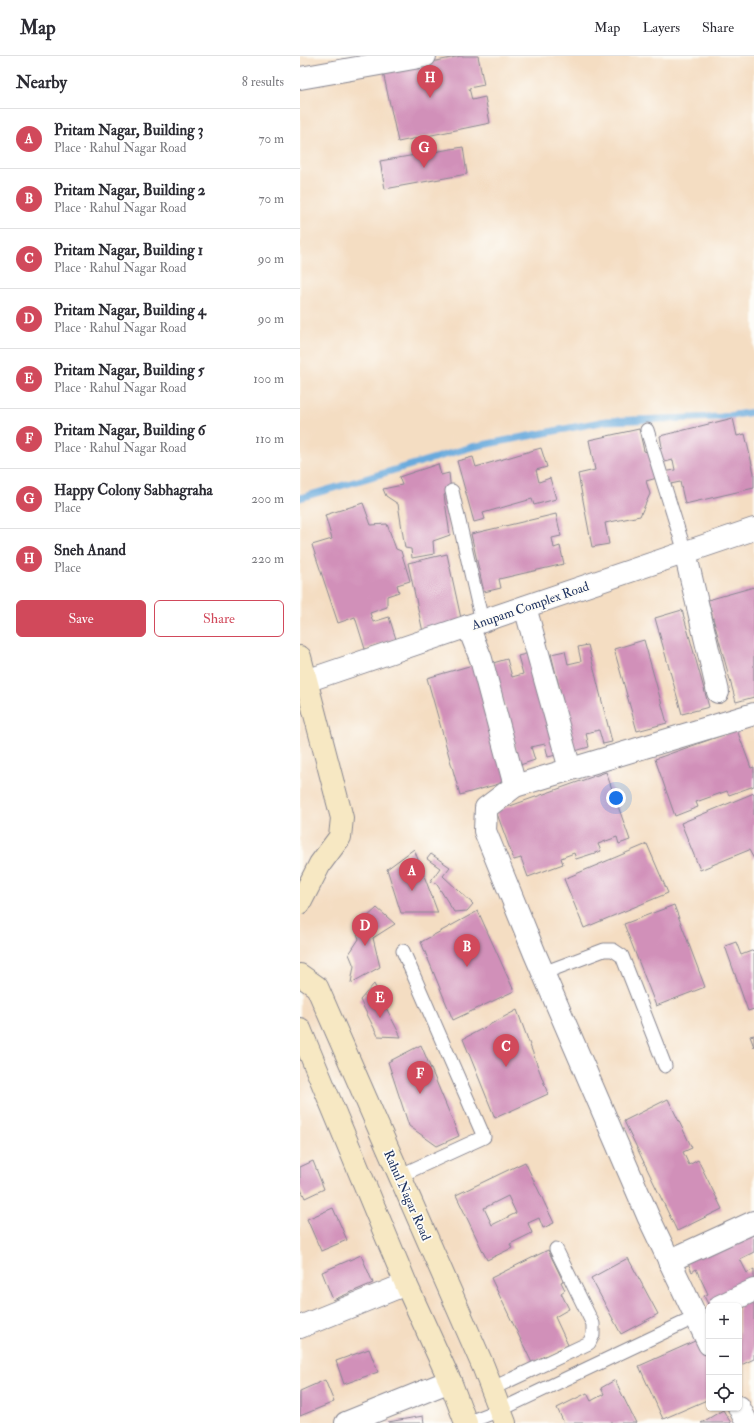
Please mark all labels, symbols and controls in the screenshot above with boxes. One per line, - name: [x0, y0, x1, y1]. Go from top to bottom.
- text: Map: [20, 16, 56, 40]
- text: Map: [594, 19, 620, 36]
- text: Layers: [642, 19, 680, 36]
- text: Share: [702, 19, 734, 36]
- pin: H: [417, 65, 443, 98]
- text: Nearby: [16, 72, 67, 93]
- text: 8 results: [242, 74, 284, 90]
- text: Pritam Nagar, Building 3: [54, 121, 204, 140]
- text: A: [25, 131, 33, 147]
- text: 70 m: [259, 131, 284, 147]
- pin: G: [411, 135, 437, 168]
- text: Place · Rahul Nagar Road: [54, 140, 186, 156]
- text: Pritam Nagar, Building 2: [54, 181, 205, 200]
- text: B: [25, 191, 33, 207]
- text: 70 m: [259, 191, 284, 207]
- text: Place · Rahul Nagar Road: [54, 200, 186, 216]
- text: Pritam Nagar, Building 1: [54, 241, 203, 260]
- text: C: [24, 251, 34, 267]
- text: 90 m: [258, 251, 284, 267]
- text: Place · Rahul Nagar Road: [54, 260, 186, 276]
- text: Pritam Nagar, Building 4: [54, 301, 206, 320]
- text: D: [24, 311, 34, 327]
- text: 90 m: [258, 311, 284, 327]
- text: Place · Rahul Nagar Road: [54, 320, 186, 336]
- text: Pritam Nagar, Building 5: [54, 361, 204, 380]
- text: E: [24, 371, 34, 387]
- text: 100 m: [253, 371, 284, 387]
- text: Place · Rahul Nagar Road: [54, 380, 186, 396]
- text: Pritam Nagar, Building 6: [54, 421, 205, 440]
- text: F: [25, 431, 33, 447]
- text: 110 m: [255, 431, 284, 447]
- text: Place · Rahul Nagar Road: [54, 440, 186, 456]
- text: Happy Colony Sabhagraha: [54, 481, 213, 500]
- text: G: [24, 491, 34, 507]
- text: 200 m: [251, 491, 284, 507]
- text: Place: [54, 500, 81, 516]
- text: Sneh Anand: [54, 541, 126, 560]
- text: H: [24, 551, 34, 567]
- text: 220 m: [251, 551, 284, 567]
- text: Place: [54, 560, 81, 576]
- street label: Anupam Complex Road: [469, 578, 592, 635]
- button: Save: [16, 600, 146, 637]
- button: Share: [154, 600, 284, 637]
- your location: [606, 788, 626, 808]
- pin: A: [399, 858, 425, 891]
- pin: D: [352, 913, 378, 946]
- pin: B: [454, 934, 480, 967]
- pin: E: [367, 985, 393, 1018]
- pin: C: [493, 1034, 519, 1067]
- pin: F: [407, 1061, 433, 1094]
- street label: Rahul Nagar Road: [380, 1148, 434, 1244]
- map controls: [706, 1303, 742, 1411]
- button: +: [706, 1303, 742, 1339]
- button: −: [706, 1339, 742, 1375]
- button: locate: [706, 1375, 742, 1411]

